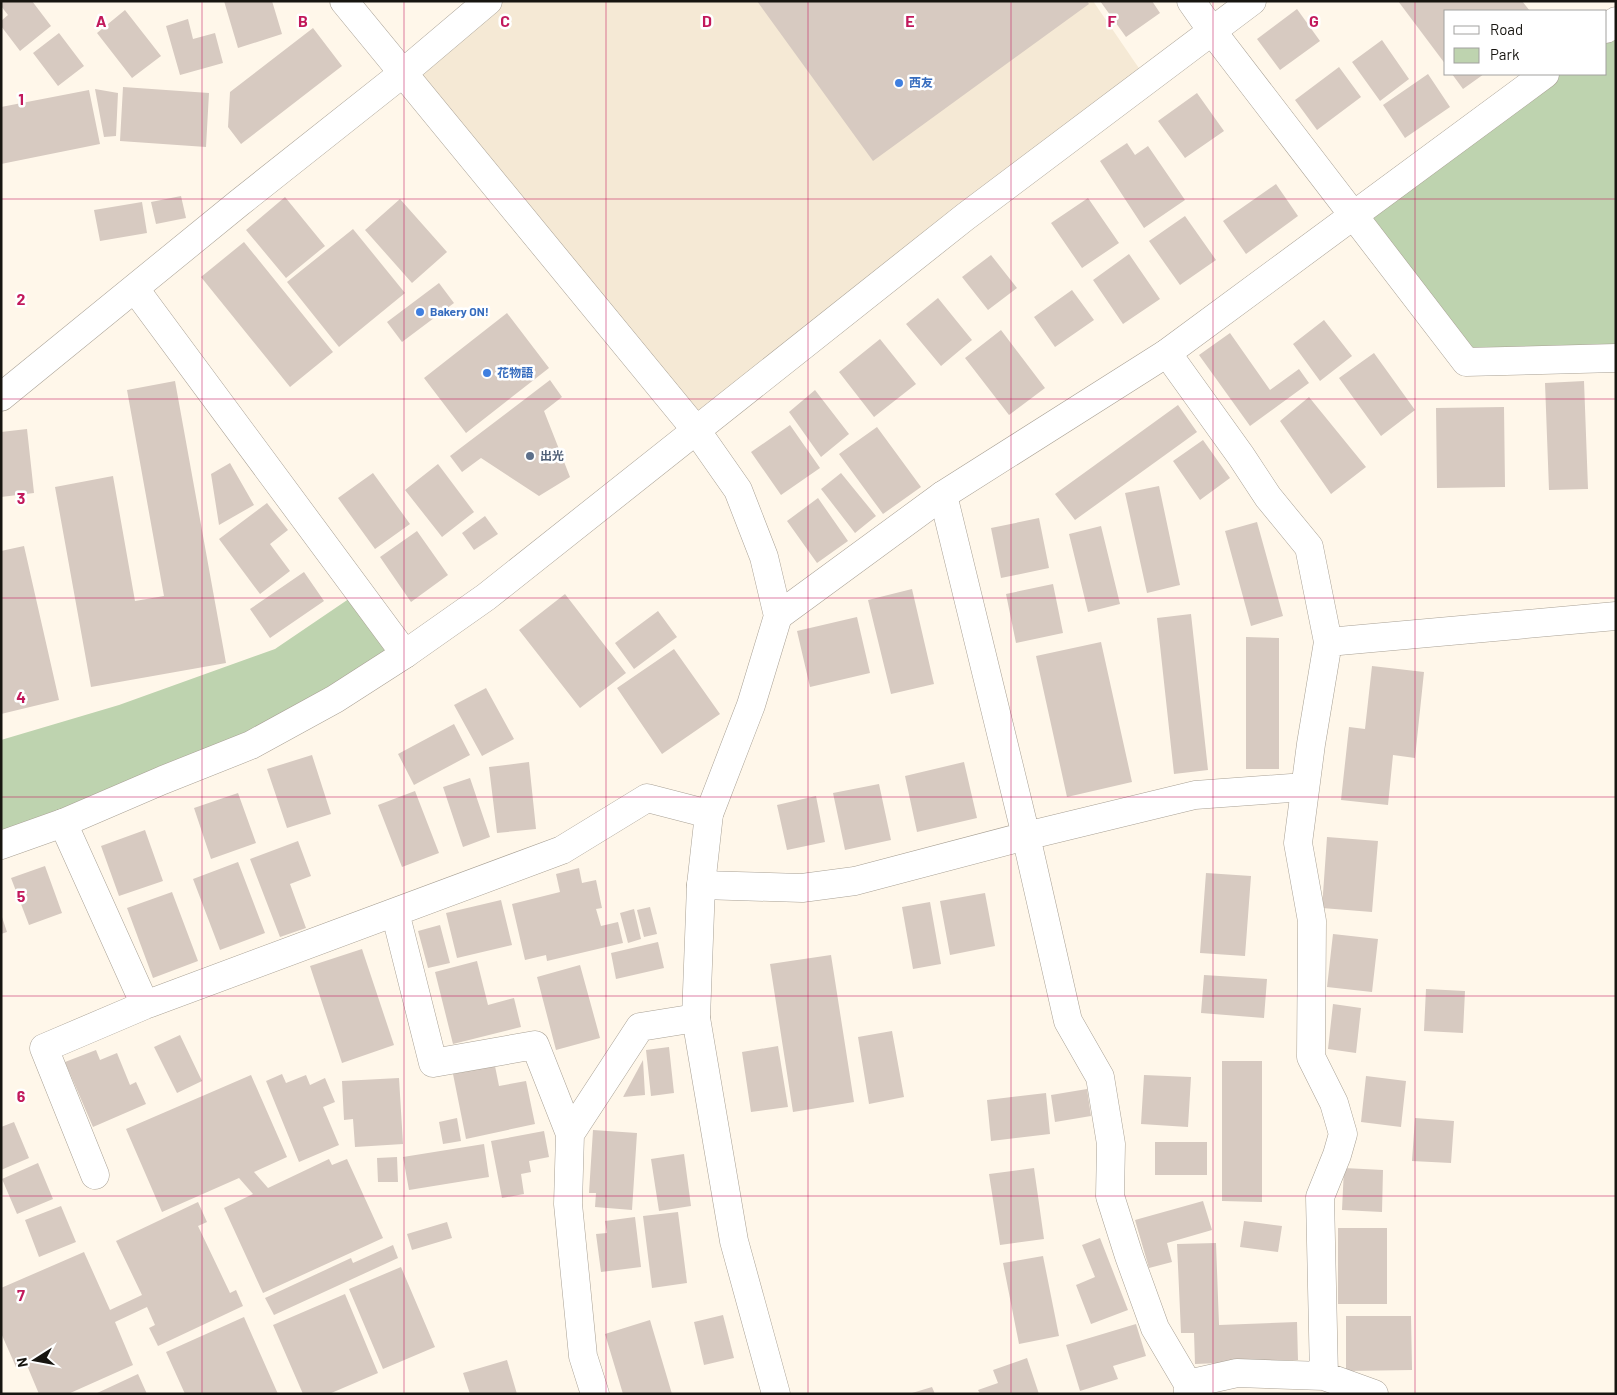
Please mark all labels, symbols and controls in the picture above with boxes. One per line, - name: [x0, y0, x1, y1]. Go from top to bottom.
- legend: [1444, 10, 1607, 75]
- text: A: [96, 11, 107, 30]
- text: B: [298, 11, 308, 30]
- text: C: [500, 11, 510, 30]
- text: D: [702, 11, 712, 30]
- text: E: [905, 11, 915, 30]
- text: F: [1108, 11, 1117, 30]
- text: G: [1309, 11, 1319, 30]
- text: Road: [1490, 20, 1523, 38]
- text: Park: [1490, 45, 1520, 63]
- place label: 西友: [909, 75, 933, 89]
- marker: 西友: [893, 77, 905, 89]
- text: 1: [18, 89, 24, 108]
- text: 2: [17, 289, 26, 308]
- place label: Bakery ON!: [430, 304, 489, 318]
- marker: Bakery ON!: [414, 306, 426, 318]
- place label: 花物語: [497, 365, 533, 379]
- marker: 花物語: [481, 367, 493, 379]
- place label: 出光: [540, 448, 564, 462]
- marker: 出光: [524, 450, 536, 462]
- text: 3: [17, 488, 25, 507]
- text: 4: [16, 687, 26, 706]
- text: 5: [17, 886, 26, 905]
- text: 6: [17, 1086, 26, 1105]
- text: 7: [17, 1285, 25, 1304]
- north arrow: [10, 1335, 60, 1385]
- text: N: [13, 1356, 31, 1369]

